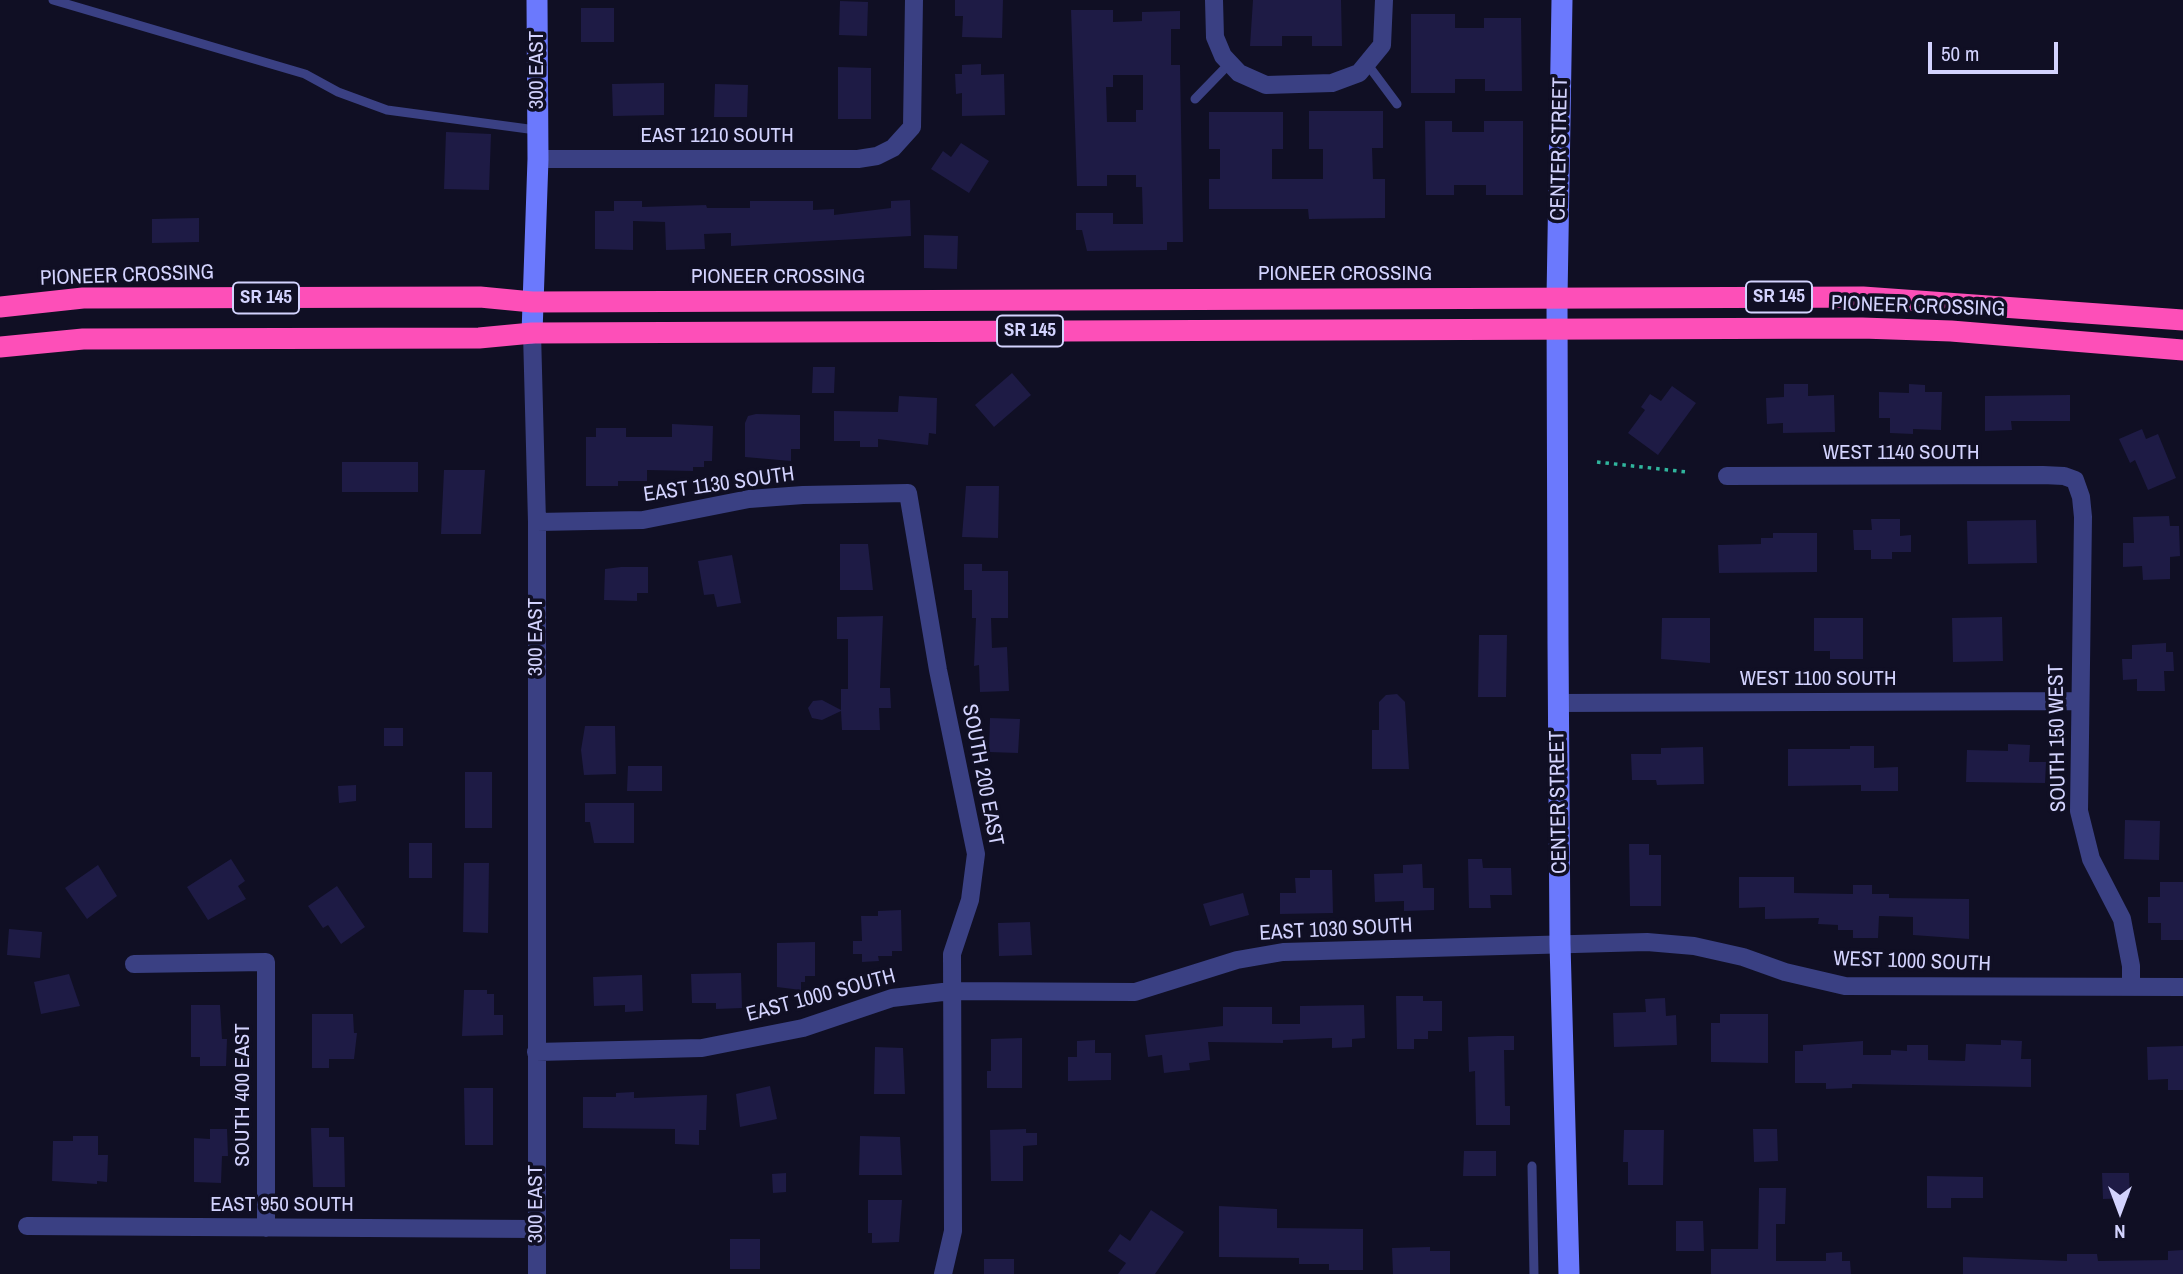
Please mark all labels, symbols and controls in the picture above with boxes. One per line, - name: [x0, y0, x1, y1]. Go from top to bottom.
- scale bar: [1931, 28, 2060, 72]
- street label: 300 EAST: [524, 31, 550, 109]
- text: 50 m: [1941, 39, 1979, 68]
- street label: CENTER STREET: [1546, 77, 1574, 221]
- street label: EAST 1210 SOUTH: [640, 123, 794, 149]
- street label: PIONEER CROSSING: [40, 260, 214, 292]
- street label: PIONEER CROSSING: [1258, 261, 1432, 287]
- street label: PIONEER CROSSING: [691, 264, 865, 290]
- road number: SR 145: [233, 282, 299, 314]
- road number: SR 145: [1746, 282, 1812, 312]
- street label: PIONEER CROSSING: [1831, 291, 2005, 323]
- road number: SR 145: [997, 316, 1063, 346]
- street label: WEST 1140 SOUTH: [1823, 440, 1979, 466]
- street label: EAST 1130 SOUTH: [642, 462, 796, 508]
- street label: 300 EAST: [523, 598, 549, 676]
- street label: SOUTH 150 WEST: [2044, 664, 2072, 812]
- street label: WEST 1100 SOUTH: [1740, 666, 1896, 692]
- street label: SOUTH 200 EAST: [956, 702, 1008, 848]
- street label: CENTER STREET: [1545, 730, 1573, 874]
- street label: EAST 1030 SOUTH: [1259, 913, 1413, 947]
- street label: WEST 1000 SOUTH: [1833, 947, 1991, 977]
- street label: EAST 1000 SOUTH: [744, 964, 898, 1028]
- street label: SOUTH 400 EAST: [230, 1023, 256, 1167]
- street label: 300 EAST: [523, 1165, 549, 1243]
- north arrow: [2085, 1176, 2155, 1246]
- street label: EAST 950 SOUTH: [210, 1192, 354, 1218]
- text: N: [2114, 1219, 2126, 1245]

